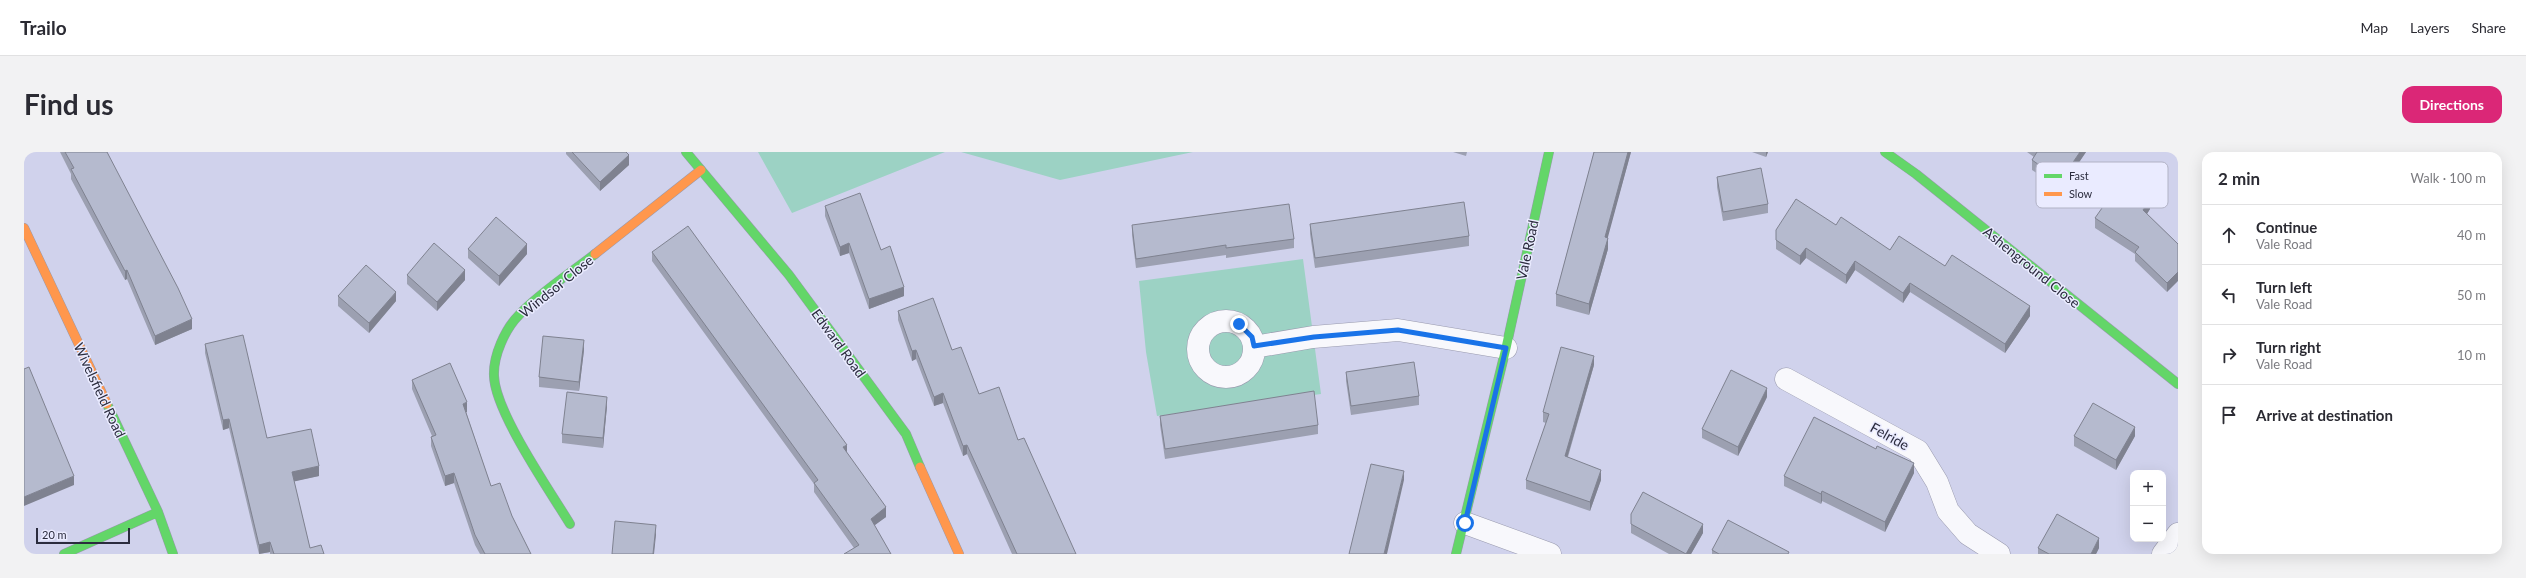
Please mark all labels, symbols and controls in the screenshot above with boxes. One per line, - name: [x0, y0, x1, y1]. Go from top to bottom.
- text: Trailo: [20, 16, 67, 39]
- text: Map: [2360, 19, 2388, 36]
- text: Layers: [2410, 19, 2450, 36]
- text: Share: [2472, 19, 2506, 36]
- button: Directions: [2402, 86, 2502, 123]
- text: Find us: [24, 87, 114, 121]
- legend: [2036, 162, 2168, 208]
- text: 2 min: [2218, 168, 2260, 189]
- text: Fast: [2069, 169, 2089, 182]
- text: Walk · 100 m: [2410, 170, 2486, 186]
- text: Slow: [2069, 187, 2093, 200]
- text: Continue: [2256, 218, 2317, 236]
- street label: Vale Road: [1512, 219, 1542, 281]
- street label: Ashenground Close: [1980, 223, 2084, 311]
- icon: ahead: [2218, 224, 2240, 246]
- text: 40 m: [2457, 227, 2486, 243]
- text: Vale Road: [2256, 236, 2312, 252]
- street label: Windsor Close: [516, 251, 596, 321]
- text: Turn left: [2256, 278, 2312, 296]
- icon: left: [2218, 284, 2240, 306]
- text: 50 m: [2457, 287, 2486, 303]
- text: Vale Road: [2256, 296, 2312, 312]
- street label: Edward Road: [808, 305, 870, 381]
- route end: [1230, 315, 1248, 333]
- text: Turn right: [2256, 338, 2321, 356]
- street label: Wivelsfield Road: [71, 340, 129, 440]
- icon: right: [2218, 344, 2240, 366]
- text: 10 m: [2457, 347, 2486, 363]
- text: Vale Road: [2256, 356, 2312, 372]
- icon: arrive: [2218, 404, 2240, 426]
- text: Arrive at destination: [2256, 406, 2393, 424]
- street label: Felride: [1868, 418, 1912, 454]
- map controls: [2130, 470, 2166, 542]
- button: +: [2130, 470, 2166, 506]
- button: −: [2130, 506, 2166, 542]
- route start: [1456, 514, 1474, 532]
- scale bar: [36, 526, 130, 545]
- text: 20 m: [42, 528, 67, 541]

